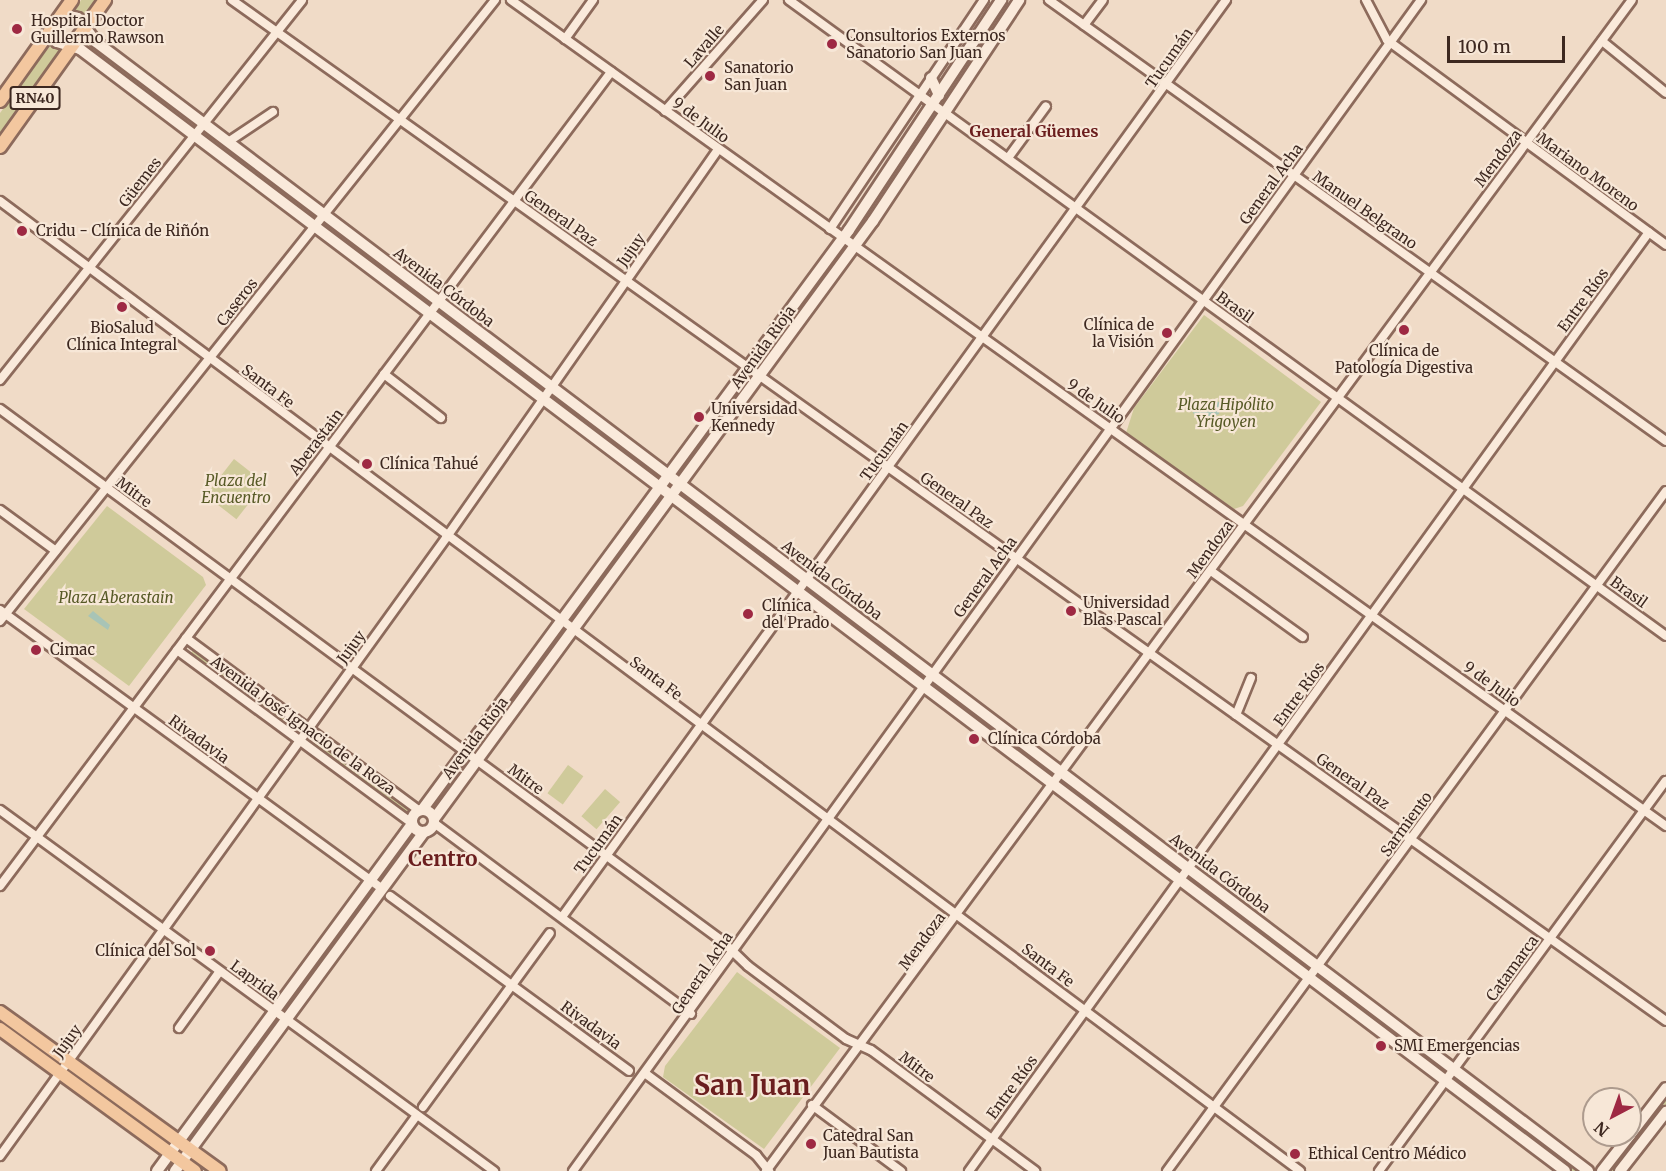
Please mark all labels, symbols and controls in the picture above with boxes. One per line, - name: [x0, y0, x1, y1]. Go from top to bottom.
- place label: Hospital Doctor Guillermo Rawson: [31, 11, 164, 46]
- marker: Hospital Doctor Guillermo Rawson: [8, 20, 26, 38]
- street label: Lavalle: [680, 21, 728, 71]
- street label: Tucumán: [1142, 24, 1196, 92]
- scale bar: [1450, 24, 1568, 62]
- place label: Consultorios Externos Sanatorio San Juan: [846, 26, 1006, 61]
- marker: Consultorios Externos Sanatorio San Juan: [823, 35, 841, 53]
- text: 100 m: [1458, 35, 1511, 58]
- place label: Sanatorio San Juan: [724, 58, 794, 93]
- marker: Sanatorio San Juan: [701, 67, 719, 85]
- road number: RN40: [9, 87, 60, 109]
- street label: 9 de Julio: [669, 93, 733, 147]
- district label: General Güemes: [970, 121, 1098, 141]
- street label: Mendoza: [1471, 126, 1525, 190]
- street label: Mariano Moreno: [1534, 129, 1642, 215]
- street label: General Acha: [1236, 140, 1306, 228]
- street label: Güemes: [115, 154, 165, 210]
- street label: Manuel Belgrano: [1309, 167, 1421, 253]
- street label: General Paz: [521, 186, 601, 250]
- marker: Cridu - Clínica de Riñón: [13, 222, 31, 240]
- place label: Cridu - Clínica de Riñón: [36, 222, 209, 240]
- street label: Jujuy: [613, 230, 649, 270]
- street label: Avenida Córdoba: [390, 243, 498, 331]
- street label: Entre Ríos: [1554, 265, 1612, 335]
- street label: Caseros: [213, 275, 261, 329]
- street label: Brasil: [1213, 288, 1257, 326]
- marker: BioSalud Clínica Integral: [113, 298, 131, 316]
- street label: Avenida Rioja: [727, 302, 799, 392]
- place label: Clínica de la Visión: [1084, 315, 1154, 350]
- place label: BioSalud Clínica Integral: [67, 318, 177, 353]
- marker: Clínica de Patología Digestiva: [1395, 321, 1413, 339]
- marker: Clínica de la Visión: [1158, 324, 1176, 342]
- place label: Clínica de Patología Digestiva: [1335, 341, 1473, 376]
- street label: Santa Fe: [238, 360, 298, 412]
- street label: 9 de Julio: [1064, 375, 1128, 427]
- park label: Plaza Hipólito Yrigoyen: [1178, 395, 1274, 430]
- place label: Universidad Kennedy: [711, 399, 797, 434]
- street label: Aberastain: [285, 405, 347, 479]
- marker: Universidad Kennedy: [692, 410, 706, 424]
- street label: Tucumán: [856, 418, 912, 484]
- marker: Clínica Tahué: [358, 455, 376, 473]
- place label: Clínica Tahué: [380, 455, 478, 473]
- street label: General Paz: [917, 468, 997, 532]
- park label: Plaza del Encuentro: [201, 471, 271, 506]
- street label: Mitre: [113, 473, 155, 511]
- street label: Mendoza: [1183, 517, 1237, 581]
- street label: General Acha: [950, 533, 1020, 621]
- street label: Avenida Córdoba: [778, 536, 886, 624]
- street label: Brasil: [1607, 573, 1651, 611]
- park label: Plaza Aberastain: [58, 589, 174, 607]
- place label: Universidad Blas Pascal: [1083, 593, 1169, 628]
- place label: Clínica del Prado: [762, 596, 829, 631]
- marker: Universidad Blas Pascal: [1064, 604, 1078, 618]
- marker: Clínica del Prado: [739, 605, 757, 623]
- street label: Jujuy: [333, 627, 369, 667]
- marker: Cimac: [27, 641, 45, 659]
- place label: Cimac: [50, 641, 95, 659]
- street label: Avenida José Ignacio de la Roza: [207, 652, 399, 798]
- street label: Santa Fe: [626, 652, 686, 704]
- street label: 9 de Julio: [1460, 657, 1524, 711]
- street label: Entre Ríos: [1270, 659, 1328, 729]
- street label: Avenida Rioja: [438, 694, 512, 782]
- street label: Rivadavia: [165, 711, 233, 767]
- marker: Clínica Córdoba: [965, 730, 983, 748]
- place label: Clínica Córdoba: [988, 730, 1101, 748]
- street label: General Paz: [1313, 749, 1393, 813]
- street label: Mitre: [505, 760, 547, 798]
- street label: Sarmiento: [1377, 788, 1435, 860]
- street label: Tucumán: [570, 811, 626, 877]
- street label: Avenida Córdoba: [1166, 829, 1274, 917]
- district label: Centro: [408, 846, 478, 872]
- street label: Mendoza: [895, 909, 949, 973]
- street label: General Acha: [668, 928, 736, 1018]
- street label: Catamarca: [1482, 932, 1542, 1004]
- street label: Santa Fe: [1018, 939, 1078, 991]
- place label: Clínica del Sol: [95, 942, 196, 960]
- marker: Clínica del Sol: [201, 942, 219, 960]
- street label: Laprida: [227, 956, 283, 1004]
- street label: Rivadavia: [557, 997, 625, 1053]
- street label: Jujuy: [49, 1021, 85, 1061]
- marker: SMI Emergencias: [1372, 1037, 1390, 1055]
- place label: SMI Emergencias: [1394, 1037, 1520, 1055]
- street label: Mitre: [896, 1048, 938, 1086]
- street label: Entre Ríos: [983, 1052, 1041, 1122]
- district label: San Juan: [694, 1070, 810, 1102]
- north arrow: [1582, 1087, 1642, 1147]
- text: N: [1590, 1117, 1613, 1141]
- place label: Catedral San Juan Bautista: [823, 1126, 919, 1161]
- marker: Catedral San Juan Bautista: [804, 1137, 818, 1151]
- marker: Ethical Centro Médico: [1286, 1145, 1304, 1163]
- place label: Ethical Centro Médico: [1308, 1145, 1466, 1163]

